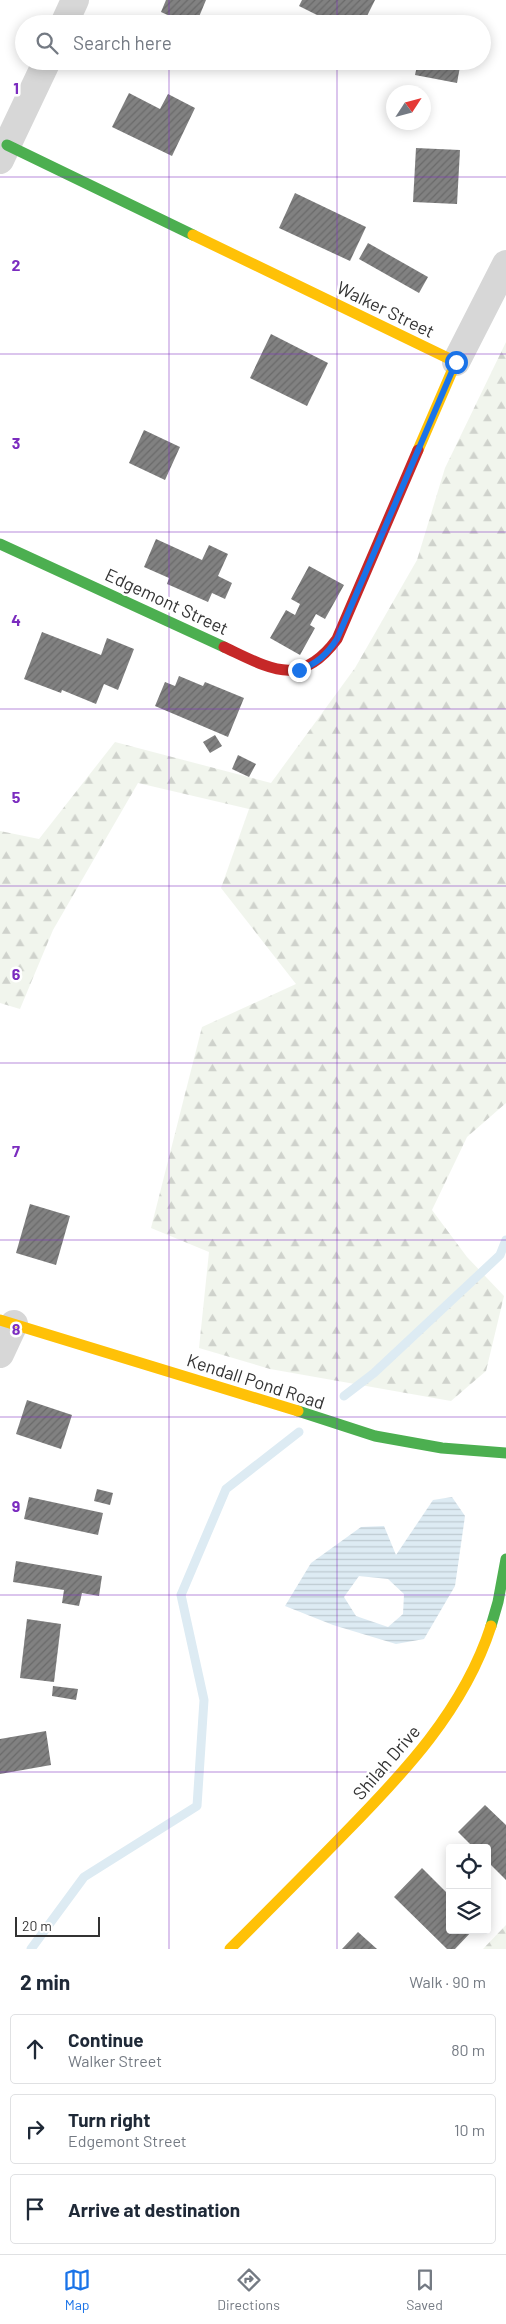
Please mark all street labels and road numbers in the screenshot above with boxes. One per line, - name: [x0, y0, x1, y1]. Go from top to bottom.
- street label: Walker Street: [334, 276, 438, 342]
- street label: Edgemont Street: [102, 563, 232, 639]
- street label: Kendall Pond Road: [184, 1348, 328, 1414]
- street label: Shilah Drive: [348, 1720, 424, 1804]

